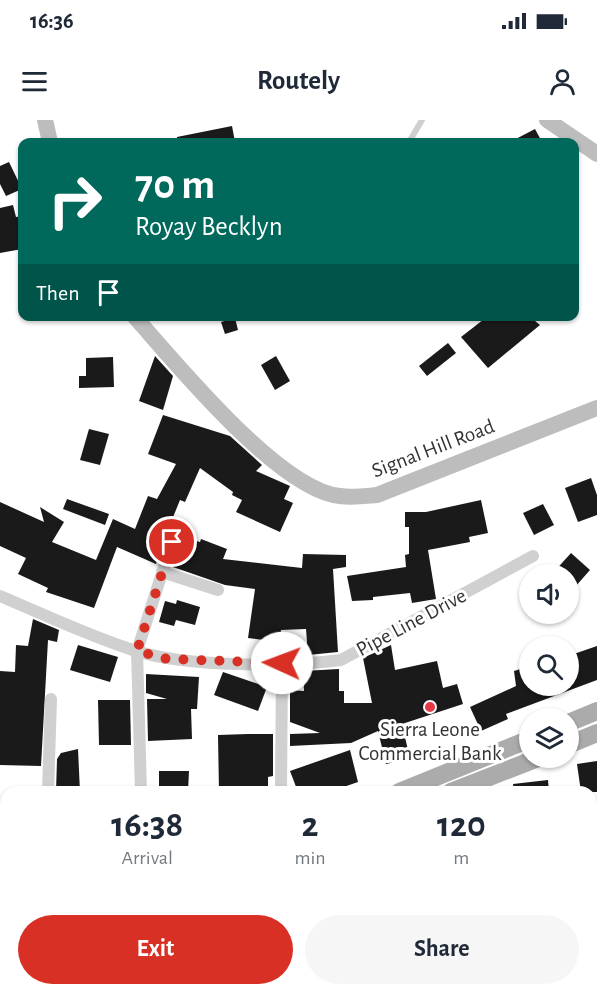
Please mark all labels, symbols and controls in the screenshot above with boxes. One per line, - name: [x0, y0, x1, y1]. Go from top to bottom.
- text: 16:36: [30, 10, 74, 32]
- icon: menu: [18, 65, 51, 98]
- icon: person: [546, 65, 579, 98]
- text: Routely: [257, 67, 340, 94]
- icon: right: [36, 162, 114, 240]
- text: 70 m: [135, 164, 215, 206]
- text: Royay Becklyn: [135, 213, 283, 240]
- icon: arrive: [92, 276, 125, 309]
- text: Then: [36, 282, 80, 304]
- street label: Signal Hill Road: [369, 415, 497, 481]
- pin: [146, 516, 197, 567]
- icon: arrive: [155, 525, 188, 558]
- map controls: [519, 564, 579, 768]
- button: sound: [519, 564, 579, 624]
- street label: Pipe Line Drive: [353, 585, 470, 660]
- position arrow: [250, 631, 314, 695]
- button: search: [519, 636, 579, 696]
- marker: Sierra Leone Commercial Bank: [423, 700, 437, 714]
- button: layers: [519, 708, 579, 768]
- place label: Sierra Leone Commercial Bank: [358, 719, 502, 764]
- text: 16:38: [111, 807, 183, 843]
- text: 2: [302, 807, 319, 843]
- text: 120: [437, 807, 486, 843]
- text: Arrival: [122, 848, 173, 868]
- text: min: [294, 848, 326, 868]
- text: m: [453, 848, 469, 868]
- button: Exit: [18, 915, 293, 984]
- button: Share: [305, 915, 579, 984]

